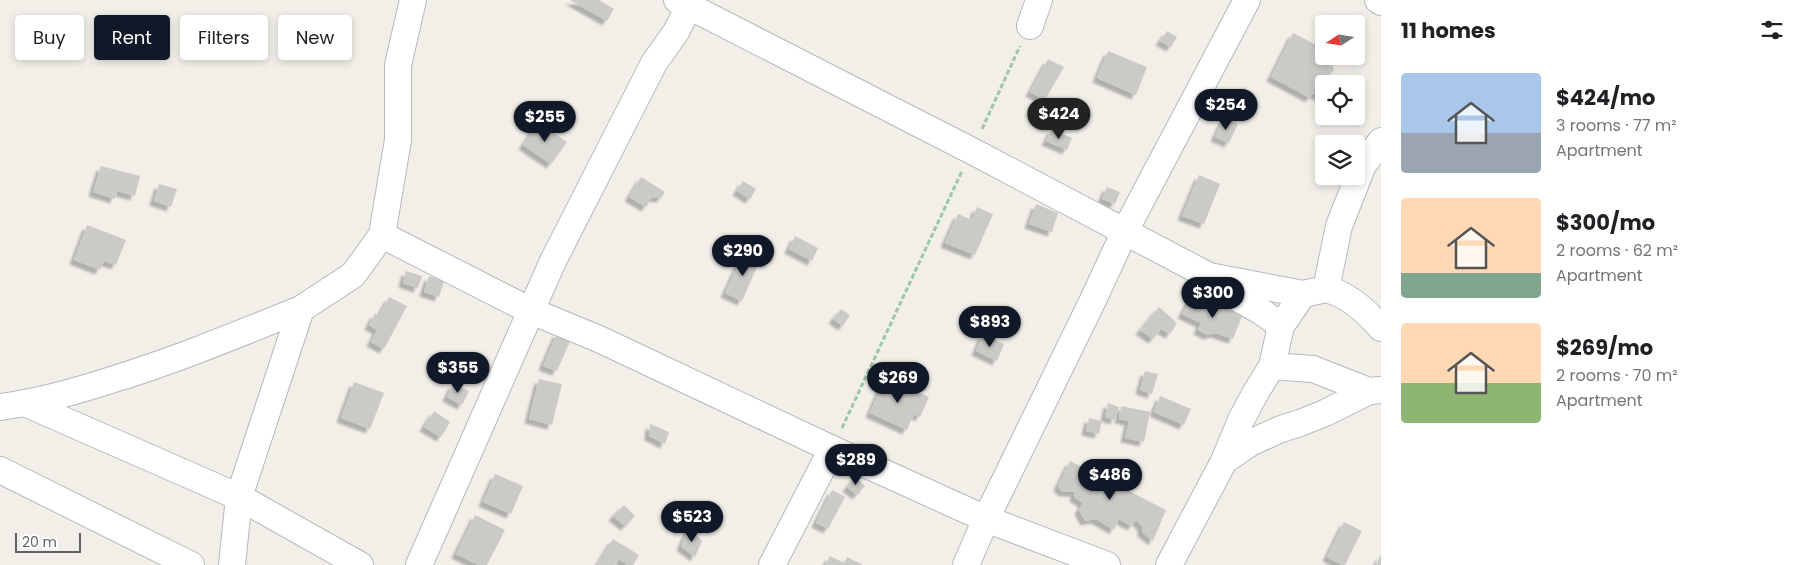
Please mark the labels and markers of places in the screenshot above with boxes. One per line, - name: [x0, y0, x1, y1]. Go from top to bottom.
- pin: $254: [1196, 88, 1256, 131]
- pin: $424: [1029, 98, 1089, 140]
- pin: $255: [515, 100, 575, 143]
- pin: $290: [713, 234, 773, 277]
- pin: $300: [1183, 276, 1243, 319]
- pin: $893: [960, 306, 1020, 348]
- pin: $355: [428, 352, 488, 394]
- pin: $269: [868, 362, 928, 404]
- pin: $289: [826, 444, 886, 486]
- pin: $486: [1080, 458, 1140, 501]
- pin: $523: [662, 500, 722, 543]

